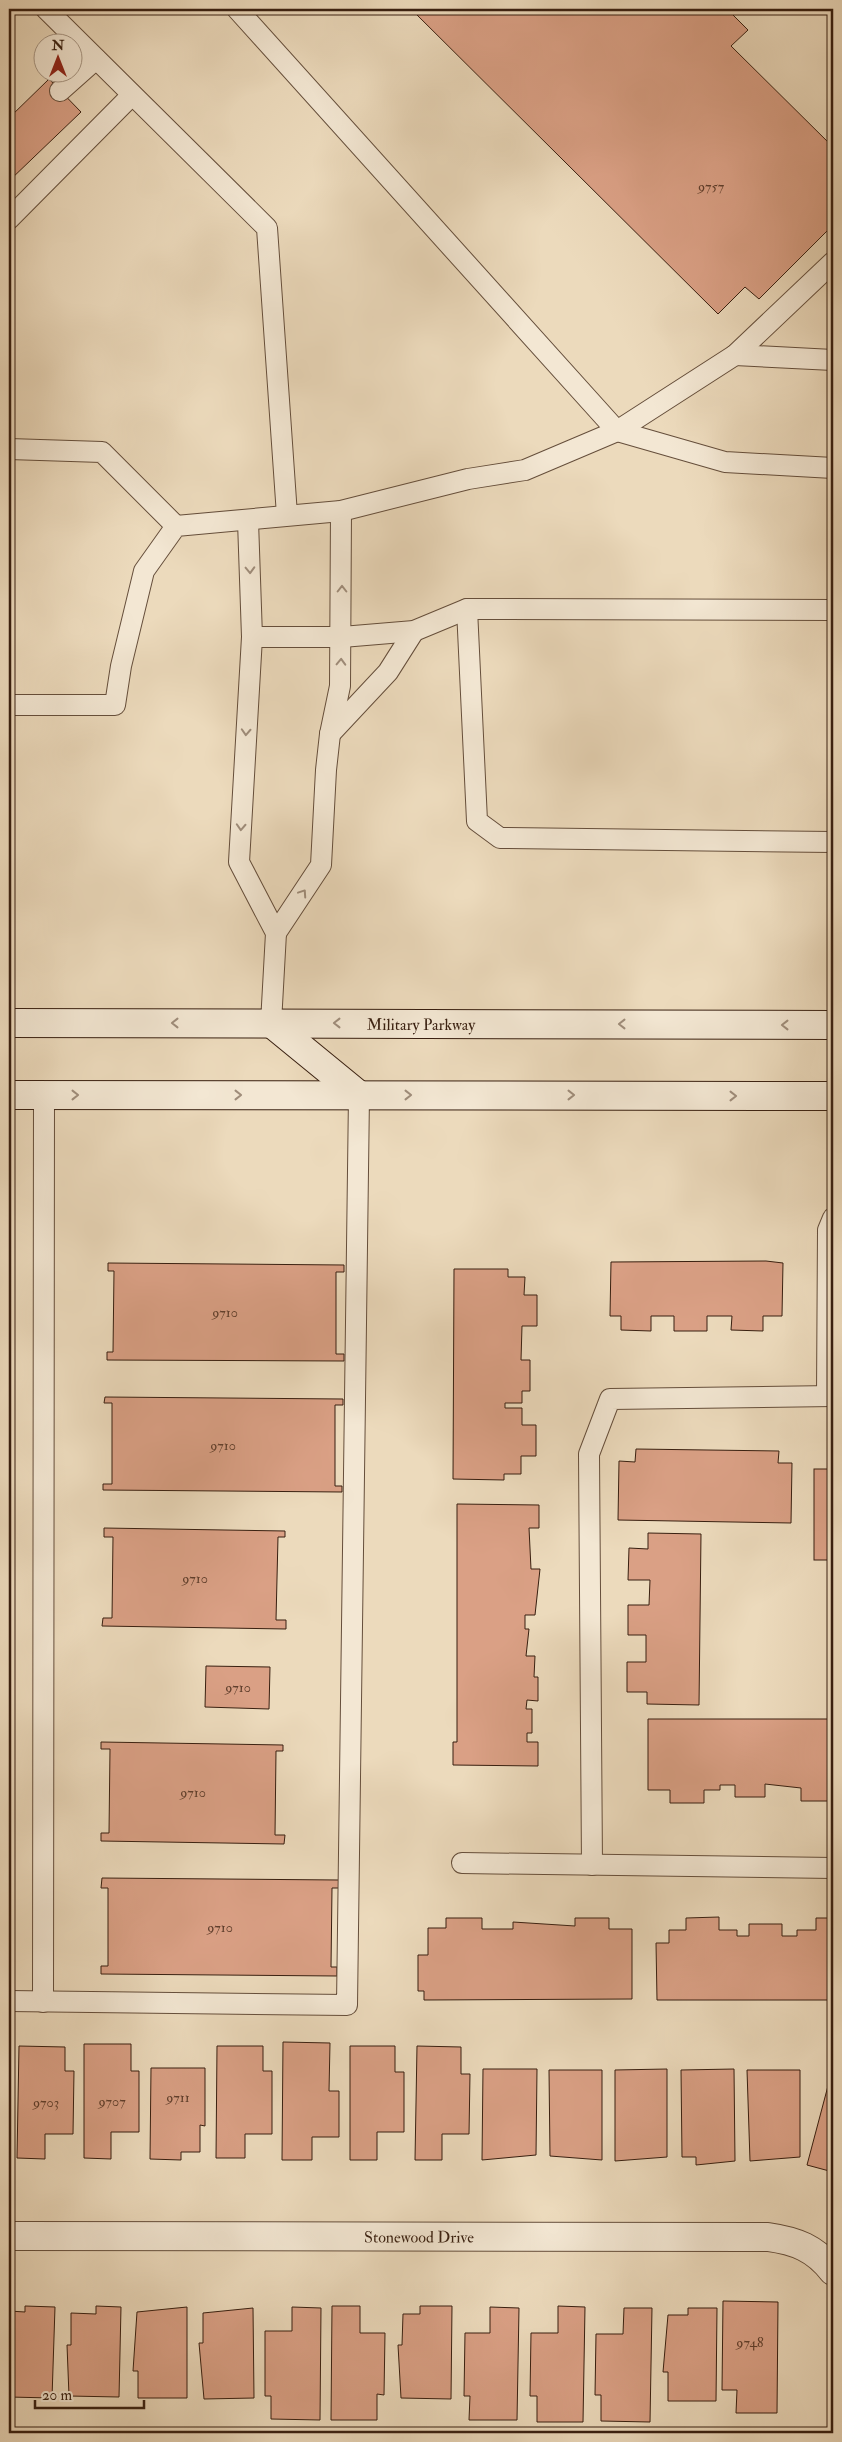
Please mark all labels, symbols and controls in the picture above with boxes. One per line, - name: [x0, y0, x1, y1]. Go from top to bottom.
- north arrow: [32, 32, 82, 82]
- text: N: [51, 37, 65, 54]
- house number: 9757: [697, 178, 725, 195]
- one-way arrow: [244, 566, 255, 574]
- one-way arrow: [337, 584, 347, 592]
- one-way arrow: [336, 657, 346, 665]
- one-way arrow: [241, 728, 252, 736]
- one-way arrow: [235, 823, 246, 831]
- one-way arrow: [297, 889, 306, 898]
- street label: Military Parkway: [367, 1015, 476, 1035]
- one-way arrow: [170, 1018, 178, 1028]
- one-way arrow: [333, 1018, 340, 1028]
- one-way arrow: [618, 1019, 626, 1029]
- one-way arrow: [780, 1020, 788, 1030]
- one-way arrow: [72, 1090, 79, 1100]
- one-way arrow: [234, 1090, 242, 1100]
- one-way arrow: [404, 1090, 412, 1100]
- one-way arrow: [567, 1090, 575, 1100]
- one-way arrow: [730, 1091, 737, 1101]
- house number: 9710: [211, 1304, 238, 1321]
- house number: 9710: [209, 1437, 236, 1454]
- house number: 9710: [181, 1570, 208, 1587]
- house number: 9710: [224, 1679, 251, 1696]
- house number: 9710: [179, 1784, 206, 1801]
- house number: 9710: [206, 1919, 233, 1936]
- house number: 9711: [165, 2089, 190, 2106]
- house number: 9707: [97, 2093, 126, 2110]
- house number: 9703: [32, 2094, 59, 2111]
- street label: Stonewood Drive: [364, 2227, 474, 2248]
- house number: 9748: [735, 2334, 764, 2351]
- scale bar: [35, 2377, 144, 2409]
- text: 20 m: [42, 2386, 72, 2405]

